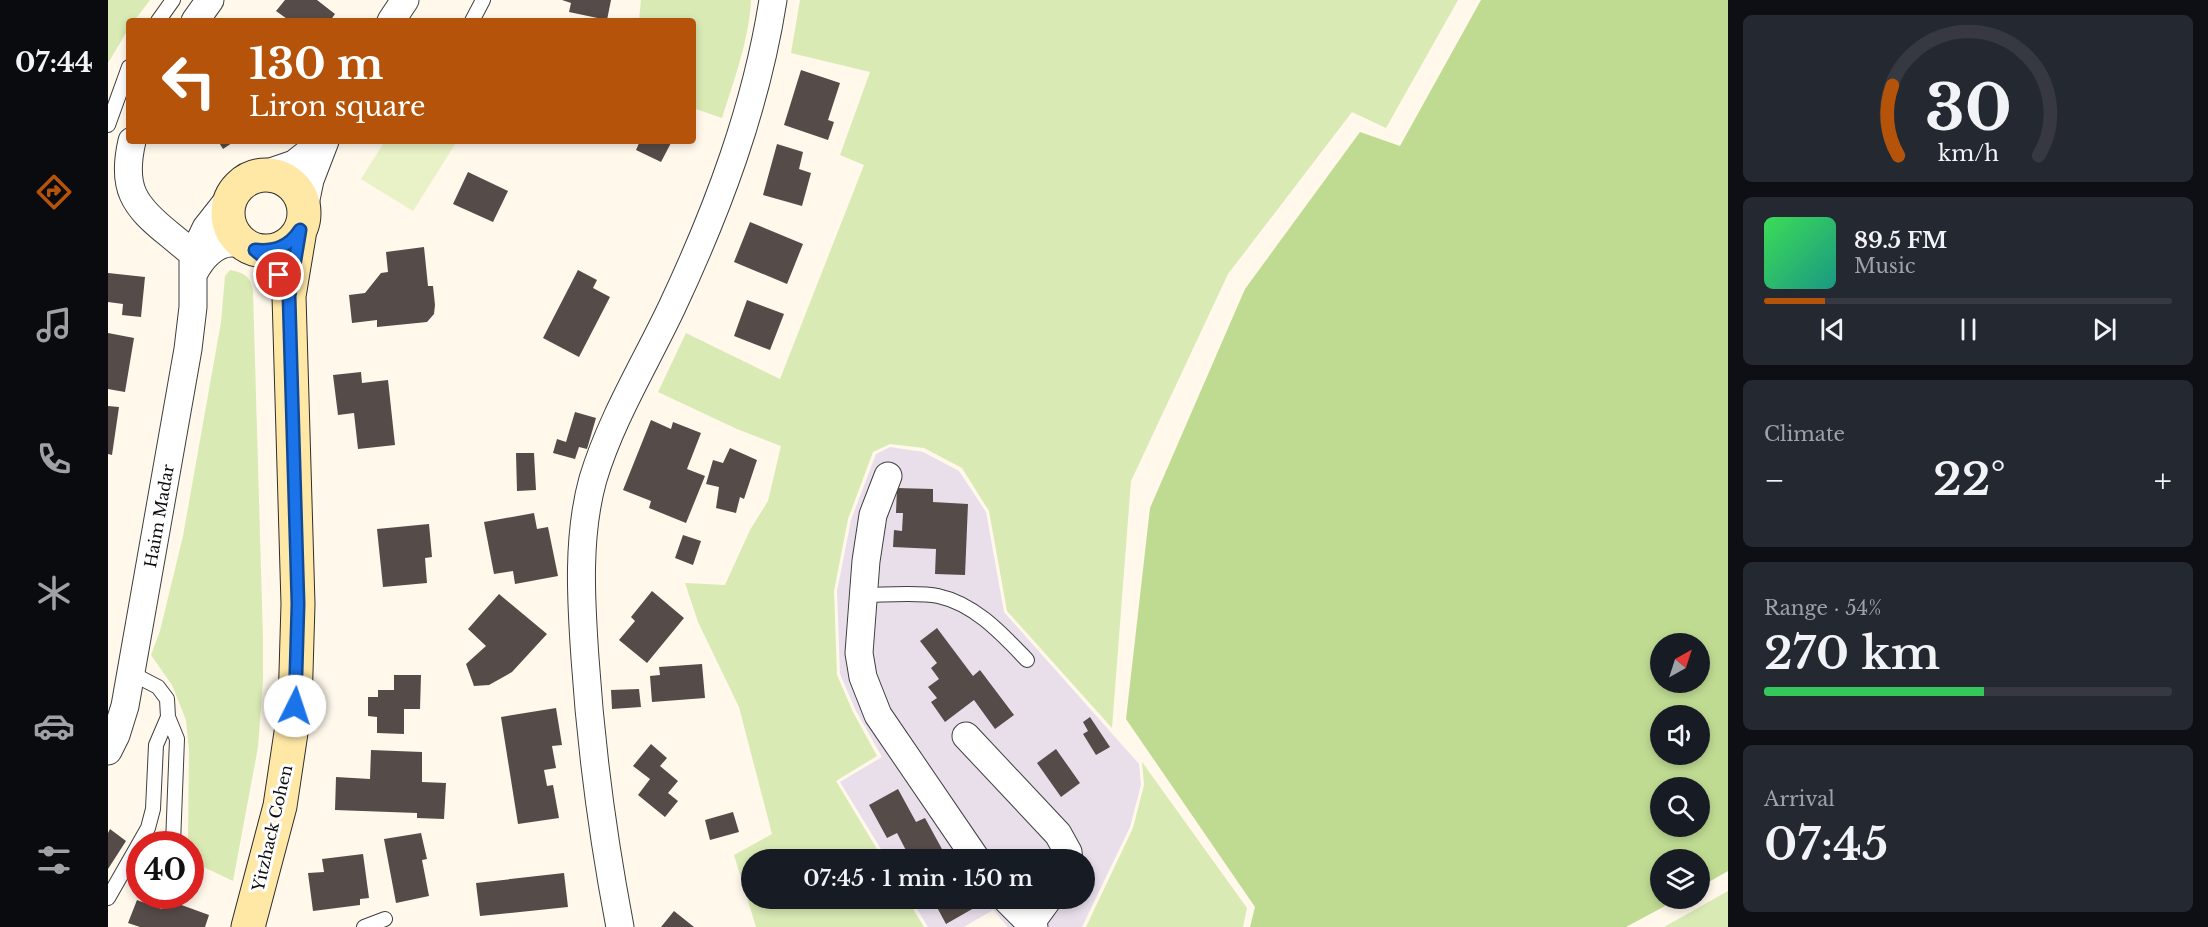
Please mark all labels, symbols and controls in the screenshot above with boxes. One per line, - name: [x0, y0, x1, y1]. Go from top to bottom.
- text: 130 m: [249, 38, 383, 90]
- icon: left: [150, 42, 228, 120]
- text: 07:44: [15, 46, 93, 79]
- text: 30: [1925, 69, 2011, 147]
- text: Liron square: [249, 90, 425, 123]
- text: km/h: [1938, 140, 1999, 167]
- icon: directions: [33, 171, 75, 213]
- text: 89.5 FM: [1854, 227, 1947, 254]
- pin: [253, 249, 304, 300]
- text: Music: [1854, 254, 1915, 278]
- icon: arrive: [262, 258, 295, 291]
- icon: music: [33, 304, 75, 346]
- icon: previous: [1816, 313, 1849, 346]
- icon: pause: [1952, 313, 1985, 346]
- icon: next: [2088, 313, 2121, 346]
- text: Climate: [1764, 422, 1845, 446]
- icon: phone: [33, 438, 75, 480]
- text: 22°: [1933, 451, 2006, 507]
- text: −: [1764, 460, 1785, 501]
- text: +: [2154, 460, 2172, 501]
- street label: Haim Madar: [140, 462, 178, 569]
- icon: climate: [33, 572, 75, 614]
- text: Range · 54%: [1764, 596, 1882, 620]
- text: 270 km: [1764, 625, 1940, 681]
- north arrow: [1650, 633, 1710, 693]
- map controls: [1650, 633, 1710, 909]
- position arrow: [263, 674, 327, 738]
- icon: car: [33, 705, 75, 747]
- button: sound: [1650, 705, 1710, 765]
- street label: Yitzhack Cohen: [248, 763, 296, 894]
- button: search: [1650, 777, 1710, 837]
- text: Arrival: [1764, 787, 1835, 811]
- text: 07:45: [1764, 816, 1888, 872]
- speed limit sign: 40: [126, 831, 204, 909]
- icon: filters: [33, 839, 75, 881]
- button: layers: [1650, 849, 1710, 909]
- text: 07:45 · 1 min · 150 m: [803, 865, 1033, 892]

